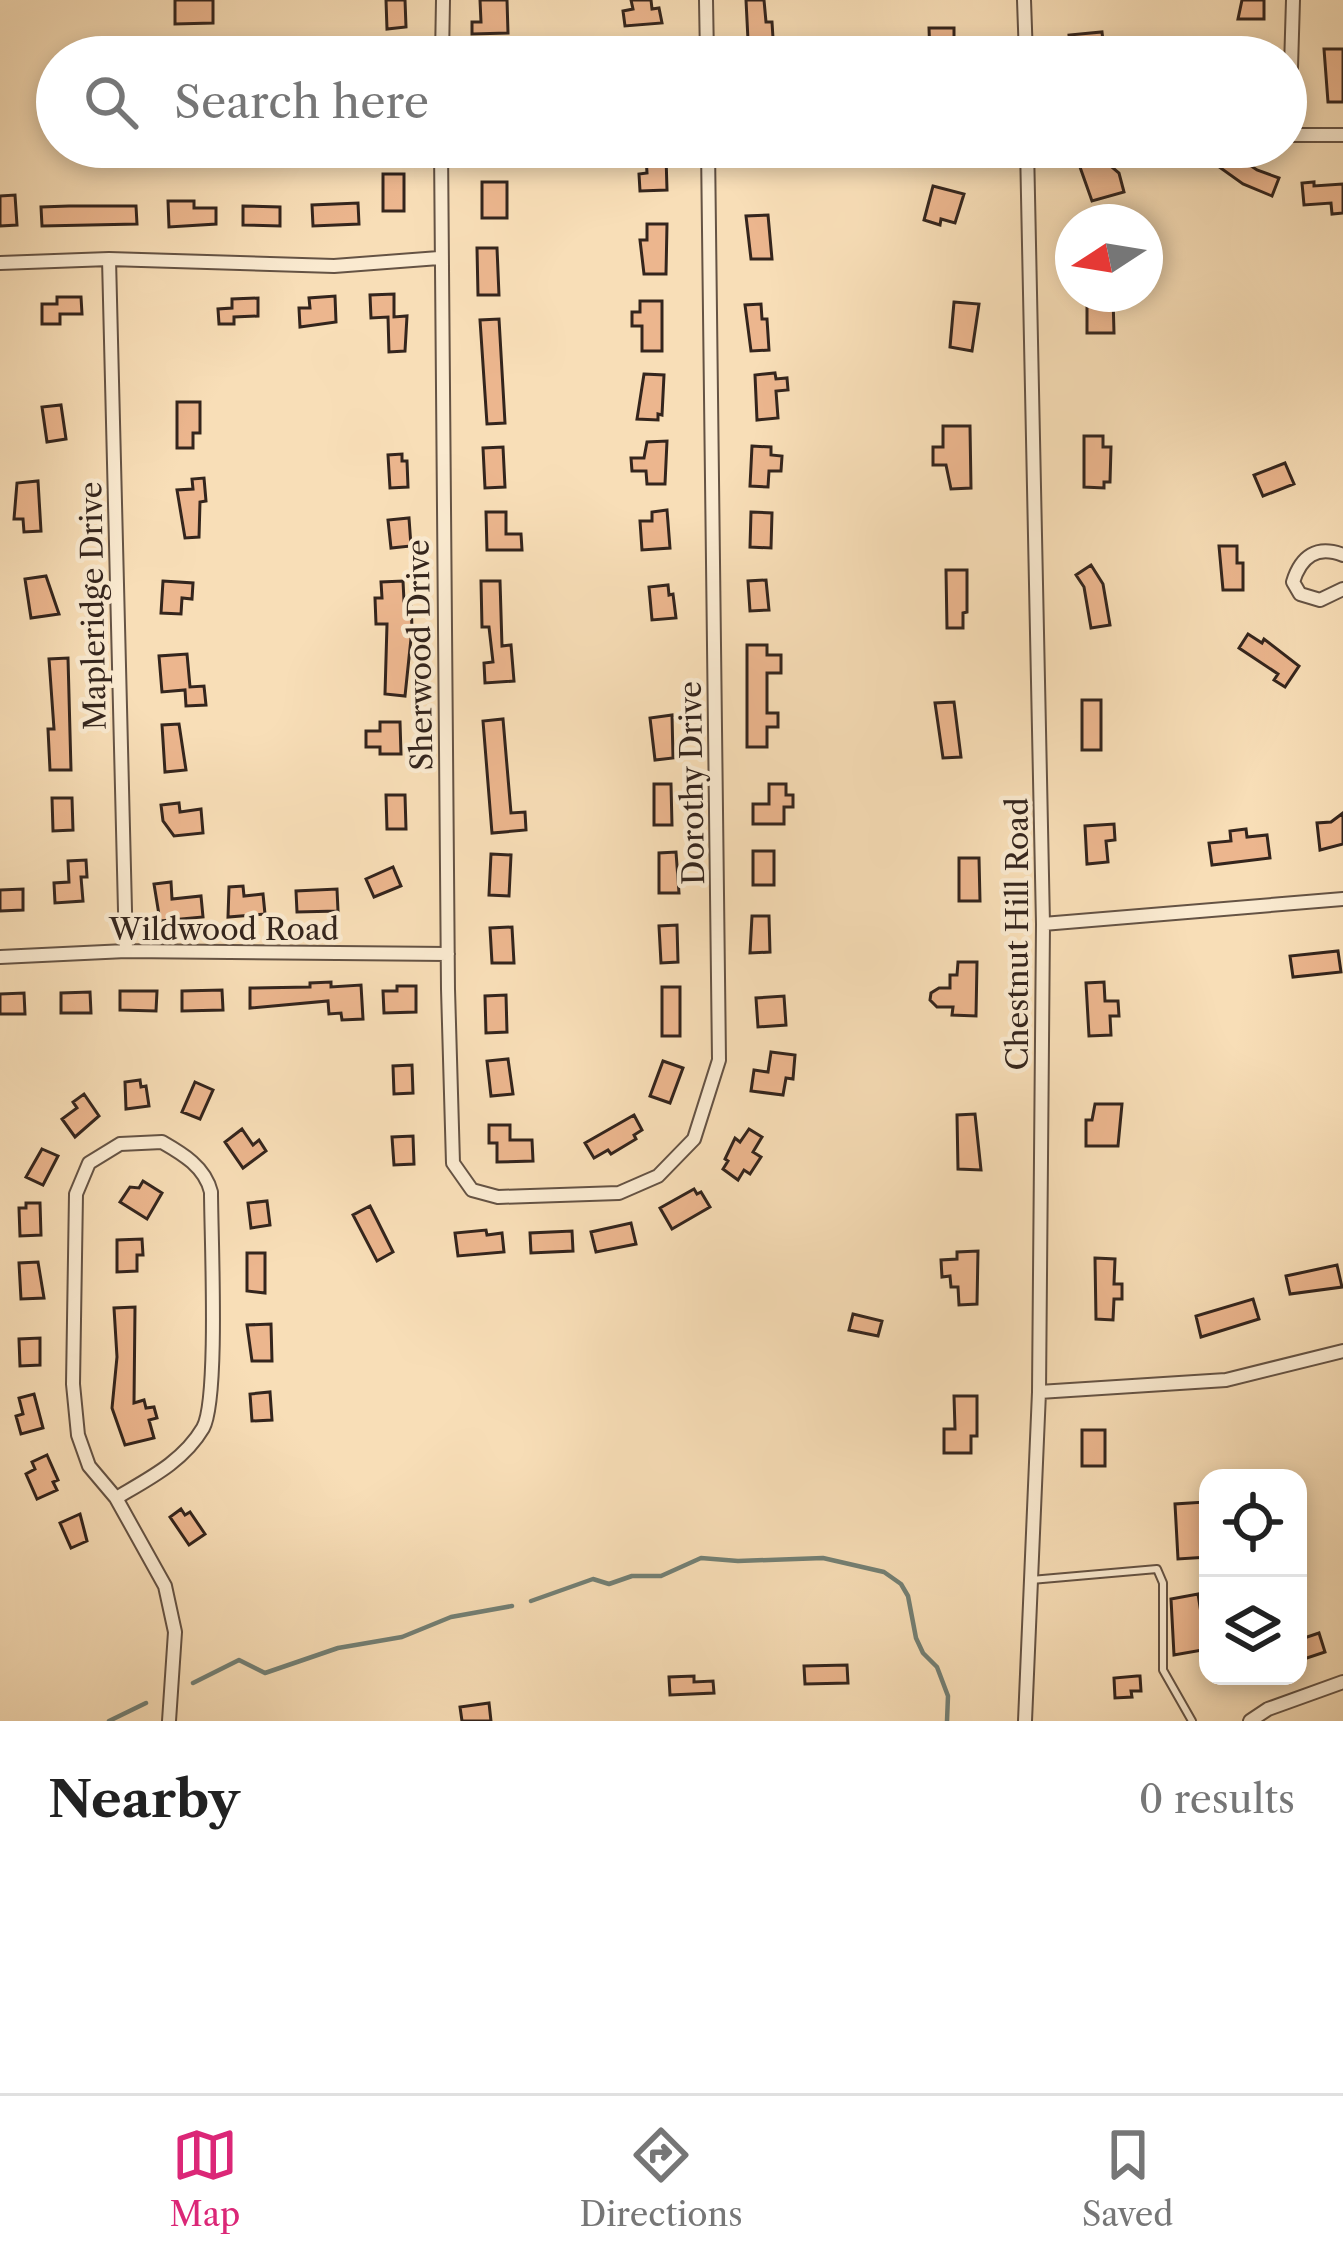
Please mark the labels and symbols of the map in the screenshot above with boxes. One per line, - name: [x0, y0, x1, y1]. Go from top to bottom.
- north arrow: [1055, 204, 1163, 312]
- street label: Mapleridge Drive: [72, 481, 114, 731]
- street label: Sherwood Drive: [399, 539, 441, 771]
- street label: Dorothy Drive: [672, 681, 712, 885]
- street label: Chestnut Hill Road: [999, 798, 1036, 1070]
- street label: Wildwood Road: [108, 911, 339, 948]

